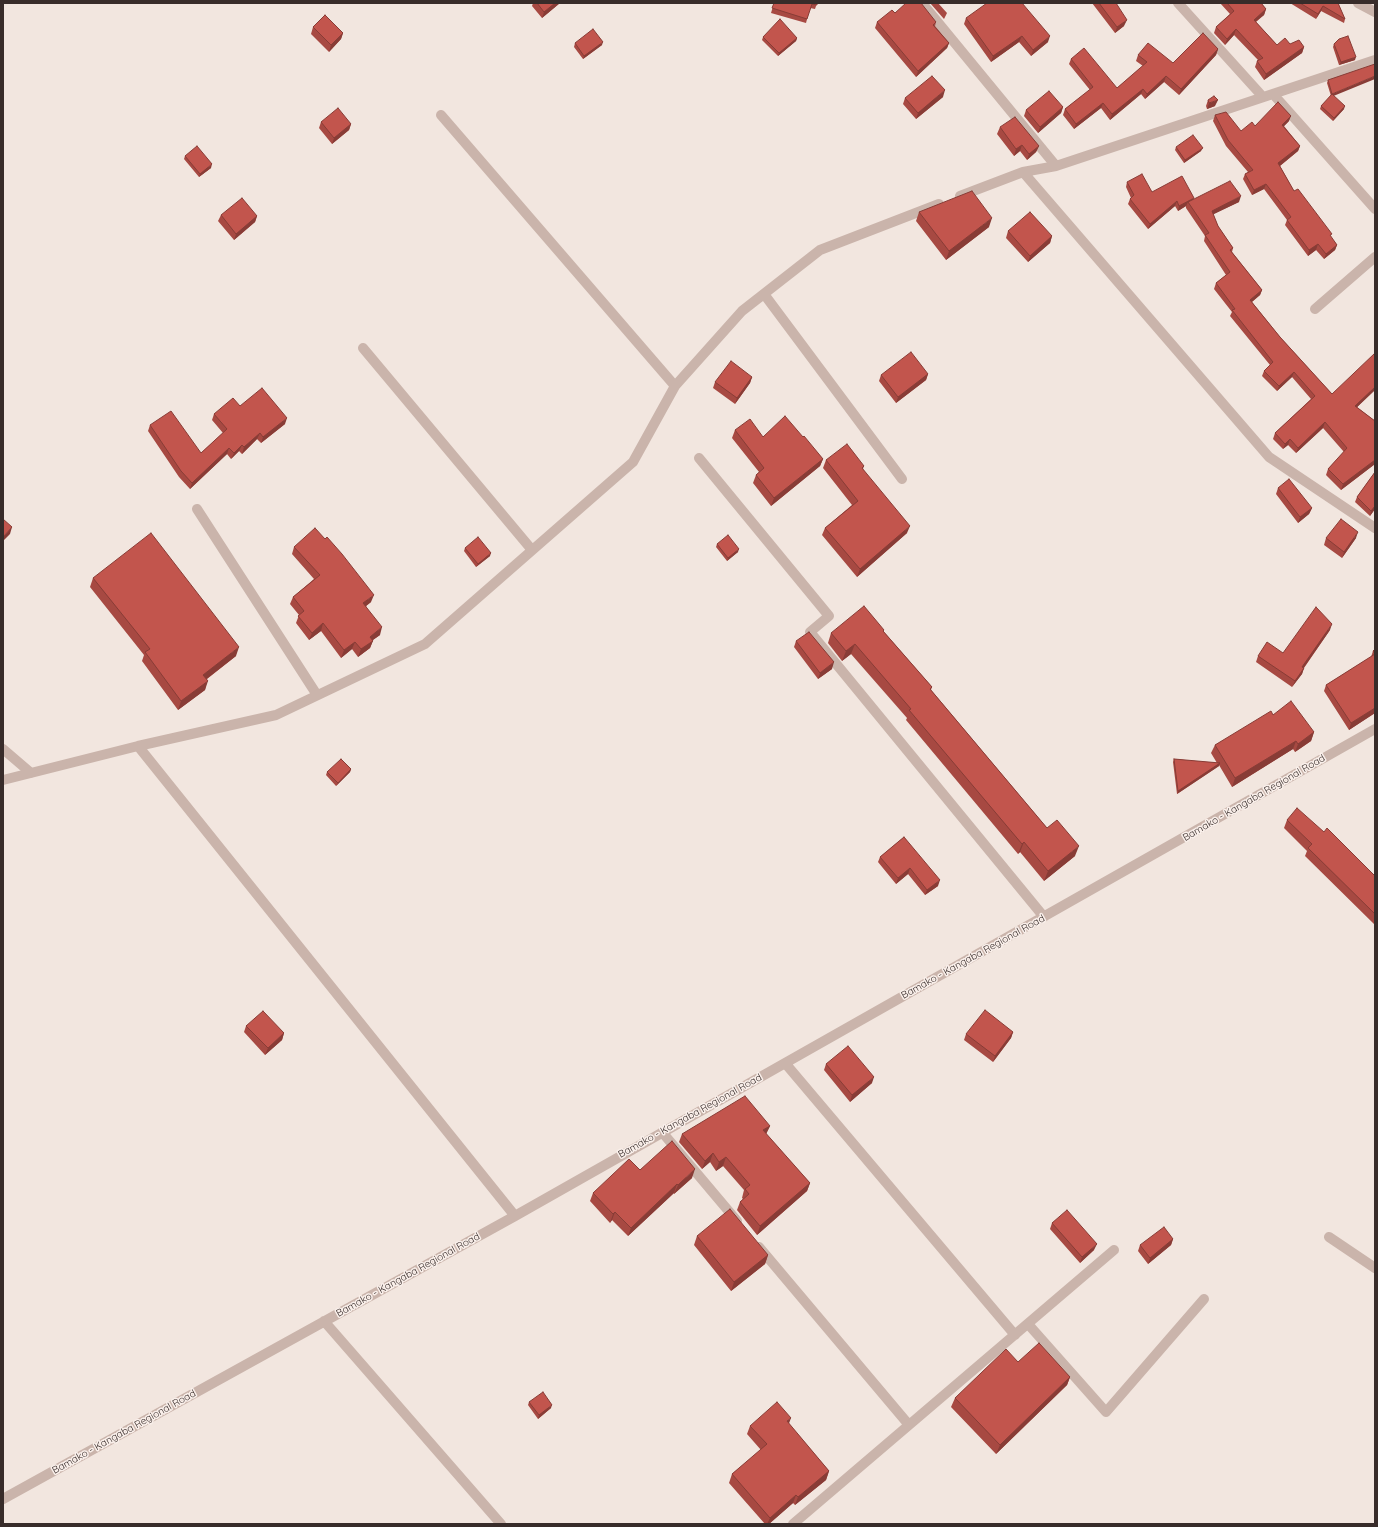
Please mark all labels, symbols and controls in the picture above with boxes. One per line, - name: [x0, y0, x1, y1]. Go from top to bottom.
- street label: Bamako - Kangaba Regional Road: [1181, 752, 1327, 844]
- street label: Bamako - Kangaba Regional Road: [899, 912, 1047, 1002]
- street label: Bamako - Kangaba Regional Road: [616, 1071, 764, 1161]
- street label: Bamako - Kangaba Regional Road: [334, 1230, 482, 1320]
- street label: Bamako - Kangaba Regional Road: [50, 1387, 198, 1477]

